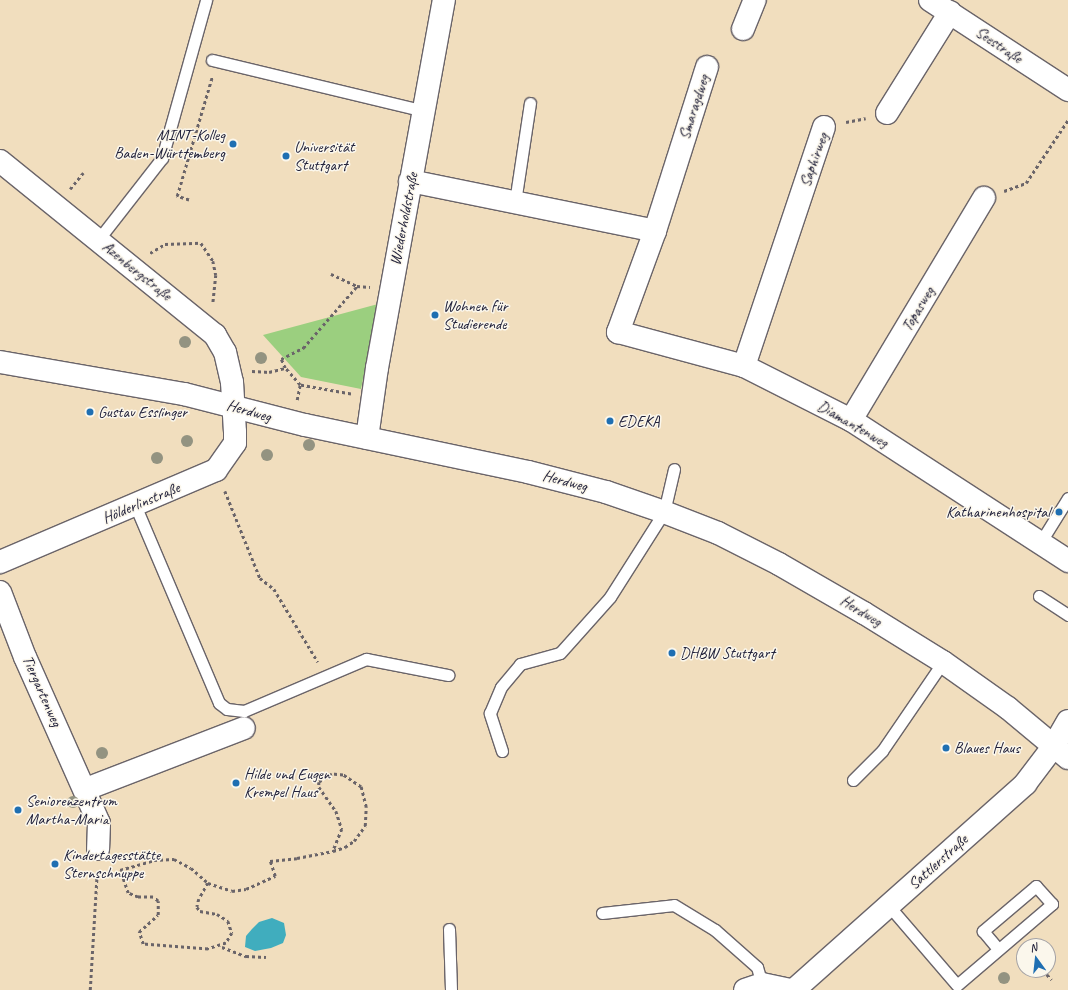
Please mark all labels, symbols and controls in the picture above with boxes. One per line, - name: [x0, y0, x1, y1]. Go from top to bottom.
- street label: Seestraße: [972, 22, 1026, 68]
- street label: Smaragdweg: [675, 72, 713, 142]
- place label: MINT-Kolleg Baden-Württemberg: [114, 125, 225, 163]
- street label: Saphirweg: [795, 130, 833, 190]
- place label: Universität Stuttgart: [294, 137, 354, 175]
- marker: MINT-Kolleg Baden-Württemberg: [228, 139, 238, 149]
- marker: Universität Stuttgart: [281, 151, 291, 161]
- street label: Wiederholdstraße: [386, 171, 422, 267]
- street label: Azenbergstraße: [98, 237, 176, 305]
- street label: Topasweg: [897, 283, 939, 335]
- place label: Wohnen für Studierende: [443, 296, 507, 334]
- marker: Wohnen für Studierende: [430, 310, 440, 320]
- street label: Herdweg: [225, 396, 273, 426]
- street label: Diamantenweg: [814, 396, 892, 452]
- place label: Gustav Esslinger: [98, 402, 187, 422]
- marker: Gustav Esslinger: [85, 407, 95, 417]
- place label: EDEKA: [618, 411, 660, 431]
- marker: EDEKA: [605, 416, 615, 426]
- street label: Herdweg: [541, 466, 589, 496]
- street label: Hölderlinstraße: [99, 478, 183, 528]
- place label: Katharinenhospital: [946, 502, 1050, 522]
- marker: Katharinenhospital: [1053, 506, 1065, 518]
- street label: Herdweg: [837, 591, 885, 631]
- place label: DHBW Stuttgart: [680, 643, 775, 663]
- marker: DHBW Stuttgart: [667, 648, 677, 658]
- street label: Tiergartenweg: [18, 652, 66, 730]
- place label: Blaues Haus: [954, 738, 1020, 758]
- marker: Blaues Haus: [941, 743, 951, 753]
- place label: Hilde und Eugen Krempel Haus: [244, 764, 330, 802]
- marker: Hilde und Eugen Krempel Haus: [231, 778, 241, 788]
- place label: Seniorenzentrum Martha-Maria: [26, 791, 117, 829]
- marker: Seniorenzentrum Martha-Maria: [13, 805, 23, 815]
- street label: Sattlerstraße: [904, 830, 972, 894]
- place label: Kindertagesstätte Sternschnuppe: [63, 845, 160, 883]
- marker: Kindertagesstätte Sternschnuppe: [50, 859, 60, 869]
- north arrow: [1016, 938, 1056, 978]
- text: N: [1028, 940, 1038, 955]

